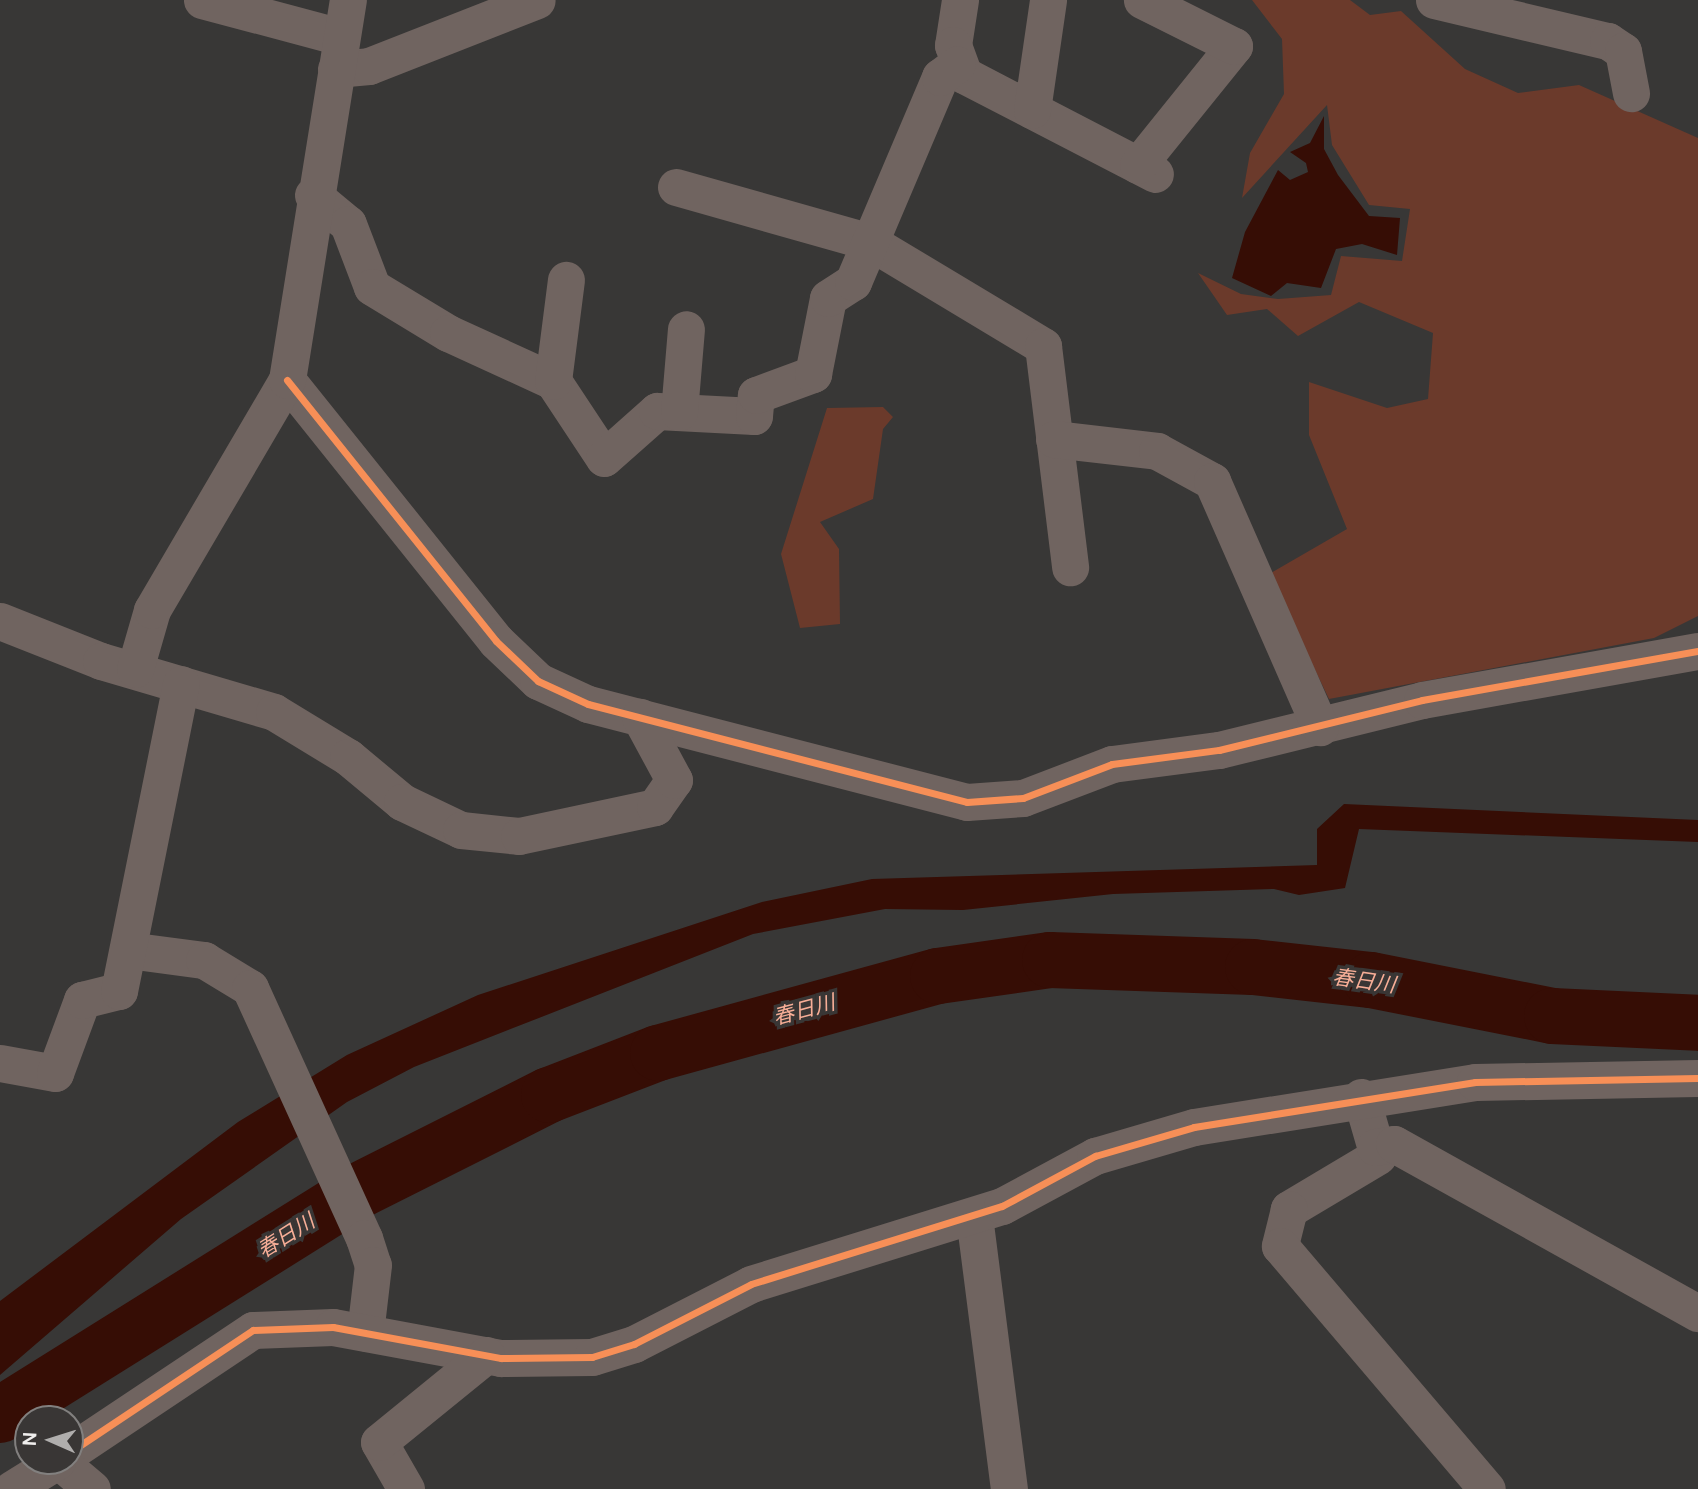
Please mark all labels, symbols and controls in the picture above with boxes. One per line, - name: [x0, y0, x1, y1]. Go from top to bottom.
- water label: 春日川: [1331, 964, 1397, 998]
- water label: 春日川: [770, 990, 838, 1030]
- water label: 春日川: [253, 1209, 319, 1263]
- north arrow: [14, 1405, 84, 1475]
- text: N: [17, 1431, 42, 1447]

